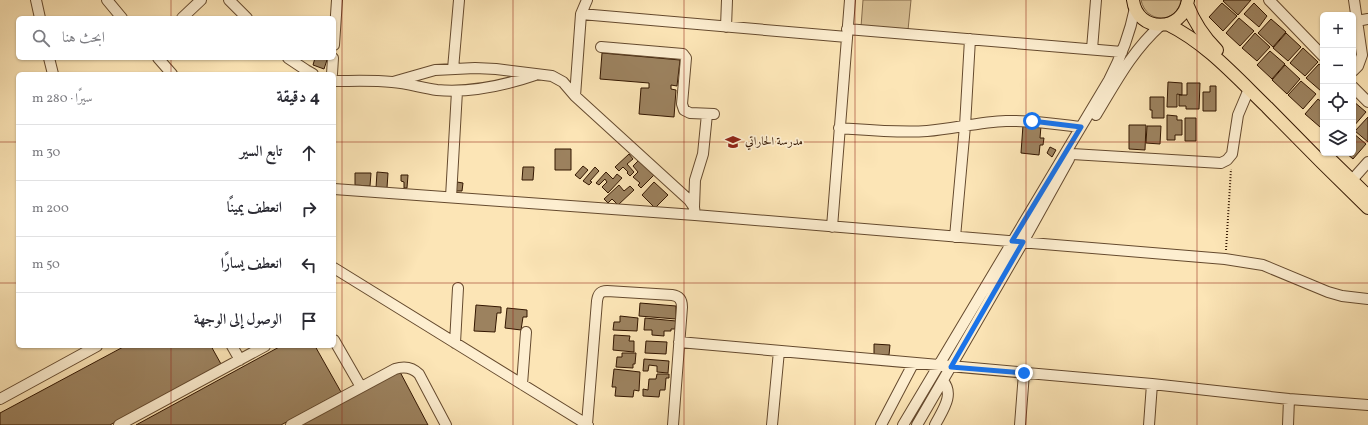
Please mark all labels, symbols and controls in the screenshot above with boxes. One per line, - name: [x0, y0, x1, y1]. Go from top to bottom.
- map controls: [1320, 12, 1356, 156]
- button: +: [1320, 12, 1356, 48]
- search box: [16, 16, 336, 60]
- icon: search: [30, 27, 52, 49]
- text: ابحث هنا: [62, 28, 105, 49]
- button: −: [1320, 48, 1356, 84]
- button: locate: [1320, 84, 1356, 120]
- text: 4 دقيقة: [277, 86, 320, 109]
- text: سيرًا · 280 m: [32, 90, 93, 108]
- route start: [1023, 112, 1041, 130]
- button: layers: [1320, 120, 1356, 156]
- school or university icon: مدرسة الحاراتي: [724, 133, 742, 151]
- place label: مدرسة الحاراتي: [745, 134, 803, 151]
- text: تابع السير: [240, 142, 282, 163]
- icon: ahead: [298, 142, 320, 164]
- text: 30 m: [32, 144, 60, 162]
- text: انعطف يمينًا: [227, 198, 282, 219]
- icon: right: [298, 198, 320, 220]
- text: 200 m: [32, 200, 69, 218]
- text: انعطف يسارًا: [221, 254, 282, 275]
- icon: left: [298, 254, 320, 276]
- text: 50 m: [32, 256, 60, 274]
- text: الوصول إلى الوجهة: [194, 310, 282, 331]
- icon: arrive: [298, 310, 320, 332]
- route end: [1015, 364, 1033, 382]

